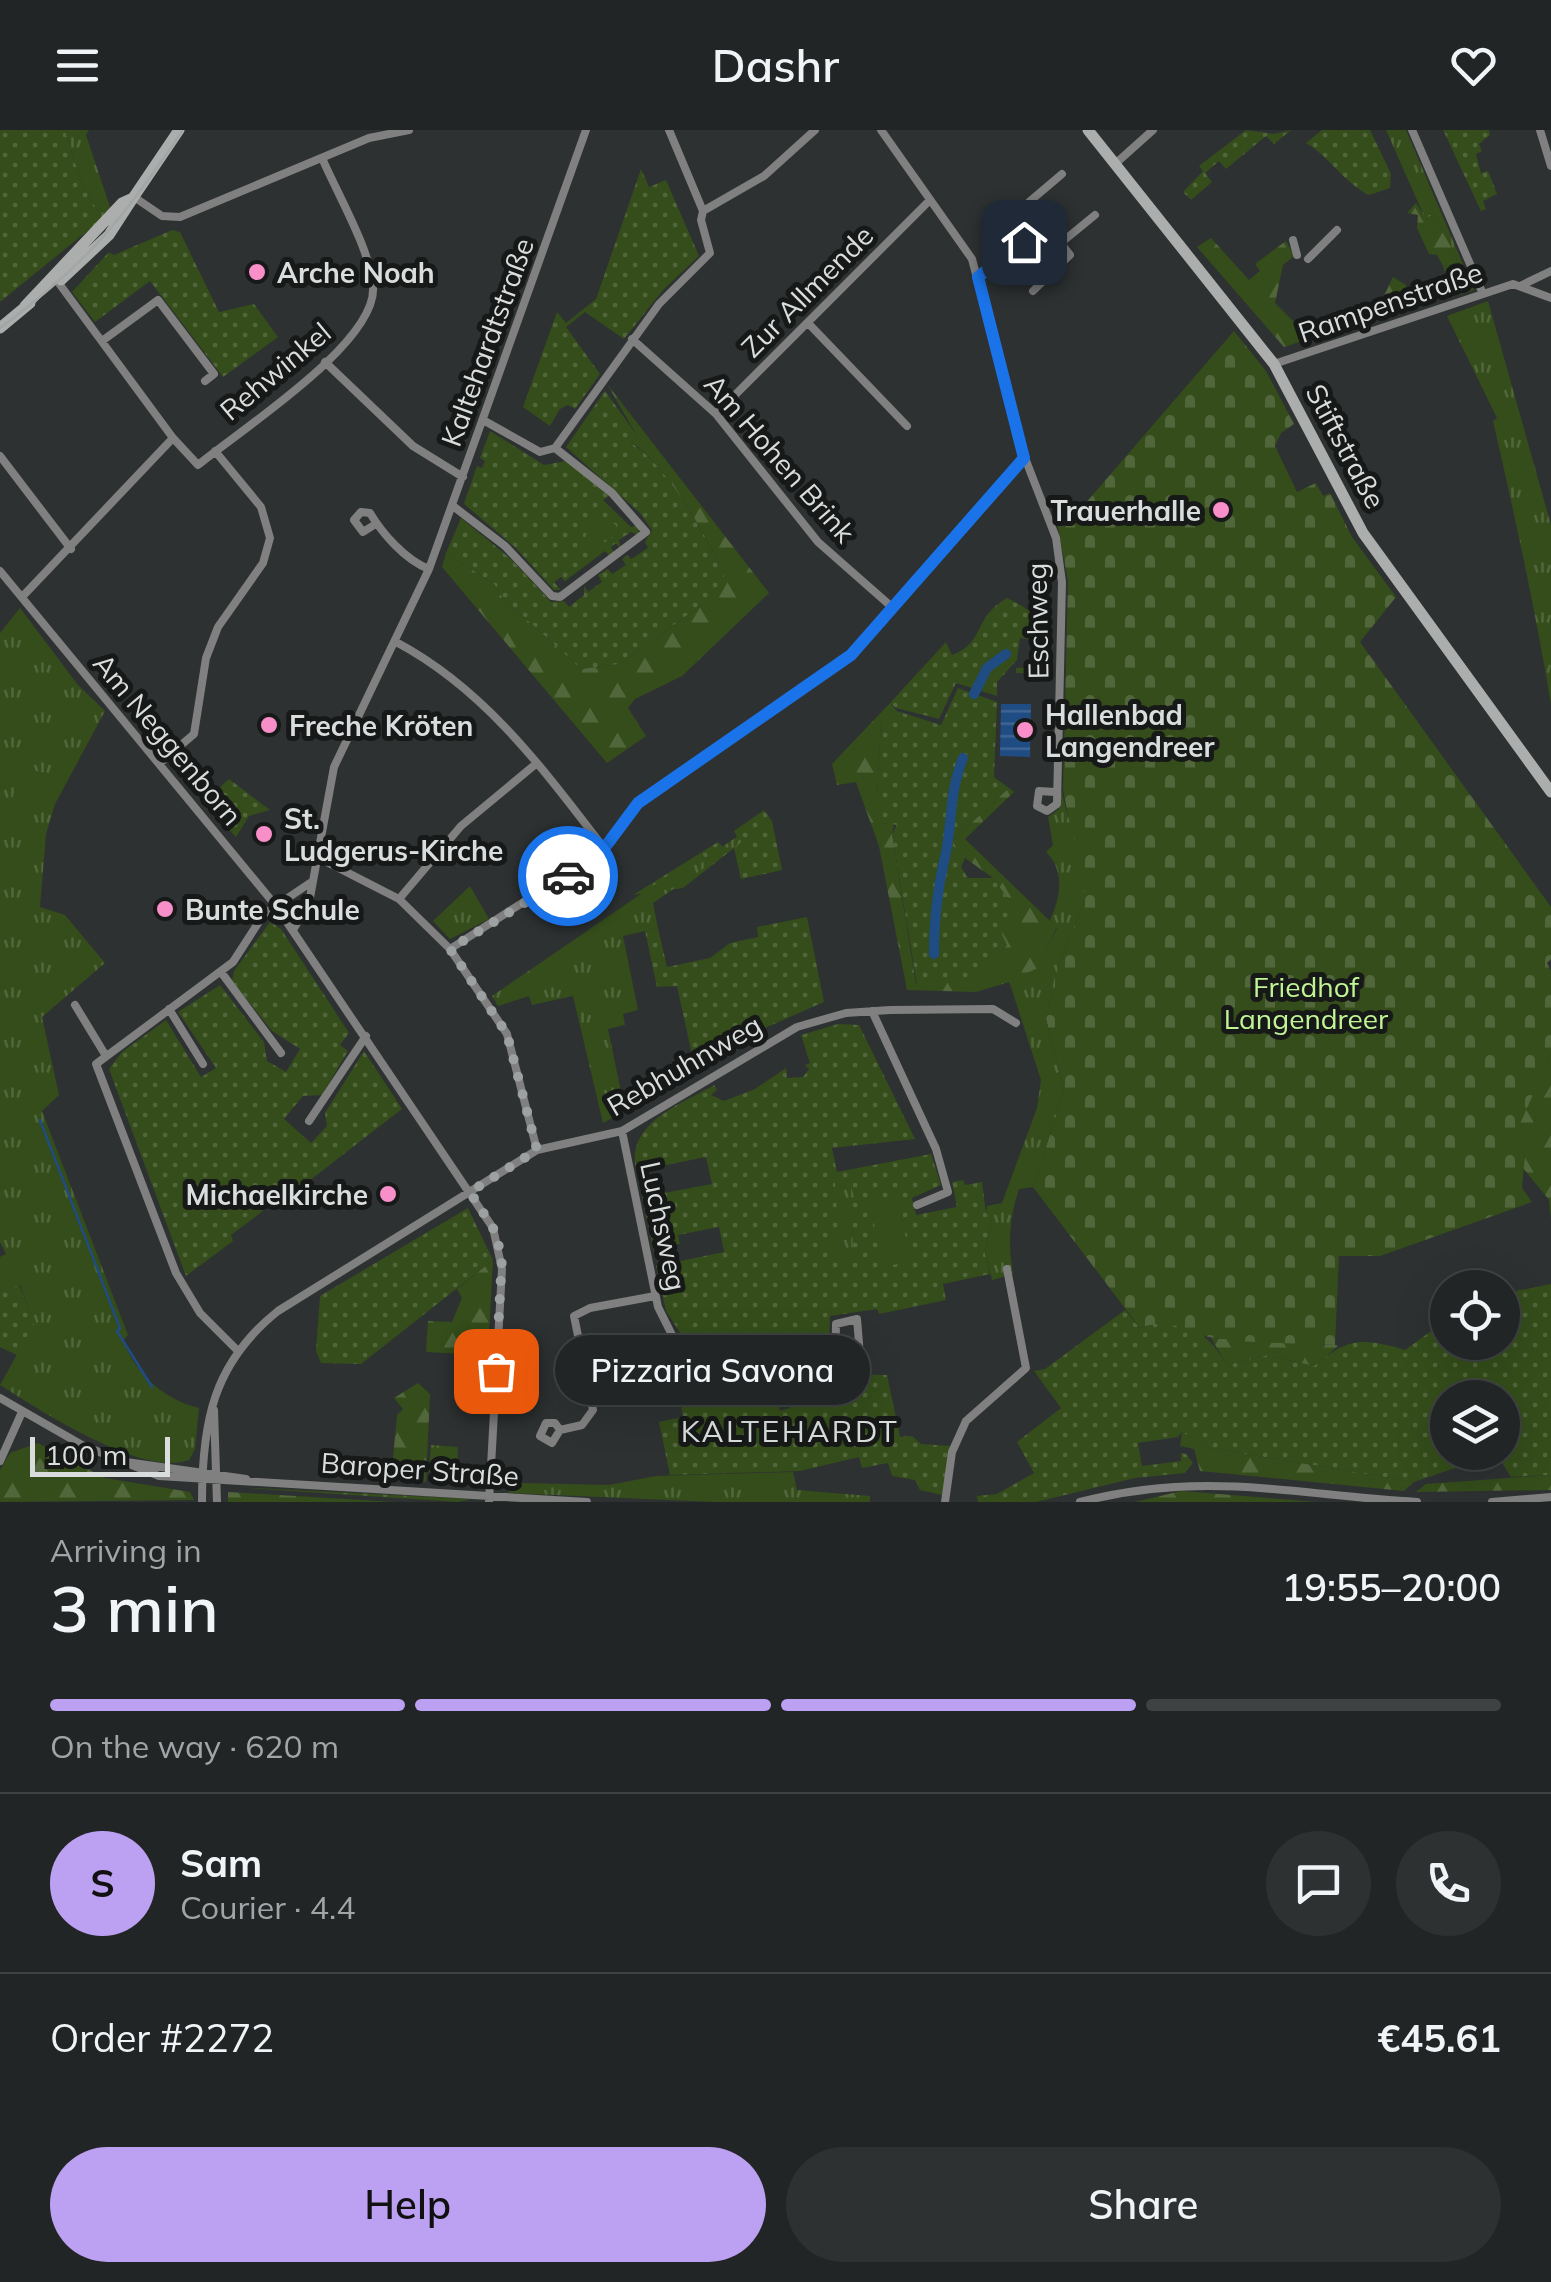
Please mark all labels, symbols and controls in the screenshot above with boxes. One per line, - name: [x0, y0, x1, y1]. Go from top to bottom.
- text: Dashr: [712, 37, 839, 93]
- icon: menu: [50, 38, 105, 93]
- icon: heart: [1446, 38, 1501, 93]
- pin: [982, 200, 1067, 285]
- icon: home: [997, 215, 1052, 270]
- street label: Zur Allmende: [734, 218, 880, 364]
- street label: Kaltehardtstraße: [433, 233, 541, 451]
- street label: Rampenstraße: [1293, 254, 1487, 350]
- place label: Arche Noah: [277, 255, 435, 290]
- marker: Arche Noah: [246, 261, 268, 283]
- street label: Rehwinkel: [212, 315, 338, 427]
- street label: Am Hohen Brink: [697, 367, 863, 550]
- street label: Stiftstraße: [1299, 378, 1393, 514]
- place label: Trauerhalle: [1050, 493, 1201, 528]
- marker: Trauerhalle: [1210, 499, 1232, 521]
- street label: Eschweg: [1018, 562, 1056, 680]
- street label: Am Neggenborn: [86, 646, 250, 832]
- place label: Hallenbad Langendreer: [1045, 697, 1214, 764]
- place label: Freche Kröten: [289, 708, 473, 743]
- marker: Freche Kröten: [258, 714, 280, 736]
- marker: Hallenbad Langendreer: [1014, 719, 1036, 741]
- place label: St. Ludgerus-Kirche: [284, 801, 503, 868]
- marker: St. Ludgerus-Kirche: [253, 823, 275, 845]
- courier: [518, 826, 618, 926]
- icon: car: [541, 849, 596, 904]
- place label: Bunte Schule: [185, 892, 360, 927]
- marker: Bunte Schule: [154, 898, 176, 920]
- park label: Friedhof Langendreer: [1224, 969, 1389, 1036]
- street label: Rebhuhnweg: [601, 1007, 767, 1123]
- street label: Luchsweg: [633, 1158, 695, 1294]
- place label: Michaelkirche: [185, 1177, 368, 1212]
- marker: Michaelkirche: [377, 1183, 399, 1205]
- map controls: [1430, 1270, 1520, 1470]
- button: locate: [1430, 1270, 1520, 1360]
- pin: [454, 1329, 539, 1414]
- callout: Pizzaria Savona: [556, 1336, 871, 1406]
- icon: bag: [469, 1344, 524, 1399]
- text: Pizzaria Savona: [591, 1350, 834, 1390]
- button: layers: [1430, 1380, 1520, 1470]
- district label: KALTEHARDT: [681, 1412, 899, 1450]
- scale bar: [30, 1432, 170, 1476]
- text: 100 m: [45, 1437, 127, 1472]
- street label: Baroper Straße: [320, 1445, 520, 1493]
- text: Arriving in: [50, 1530, 202, 1570]
- text: 19:55–20:00: [1281, 1563, 1501, 1611]
- text: 3 min: [50, 1567, 219, 1648]
- text: On the way · 620 m: [50, 1726, 339, 1766]
- button: chat: [1266, 1831, 1371, 1936]
- button: phone: [1396, 1831, 1501, 1936]
- text: Sam: [180, 1839, 262, 1887]
- text: S: [90, 1859, 115, 1907]
- text: Courier · 4.4: [180, 1887, 356, 1927]
- text: Order #2272: [50, 2014, 274, 2062]
- text: €45.61: [1378, 2014, 1501, 2062]
- button: Help: [50, 2147, 766, 2262]
- button: Share: [786, 2147, 1501, 2262]

